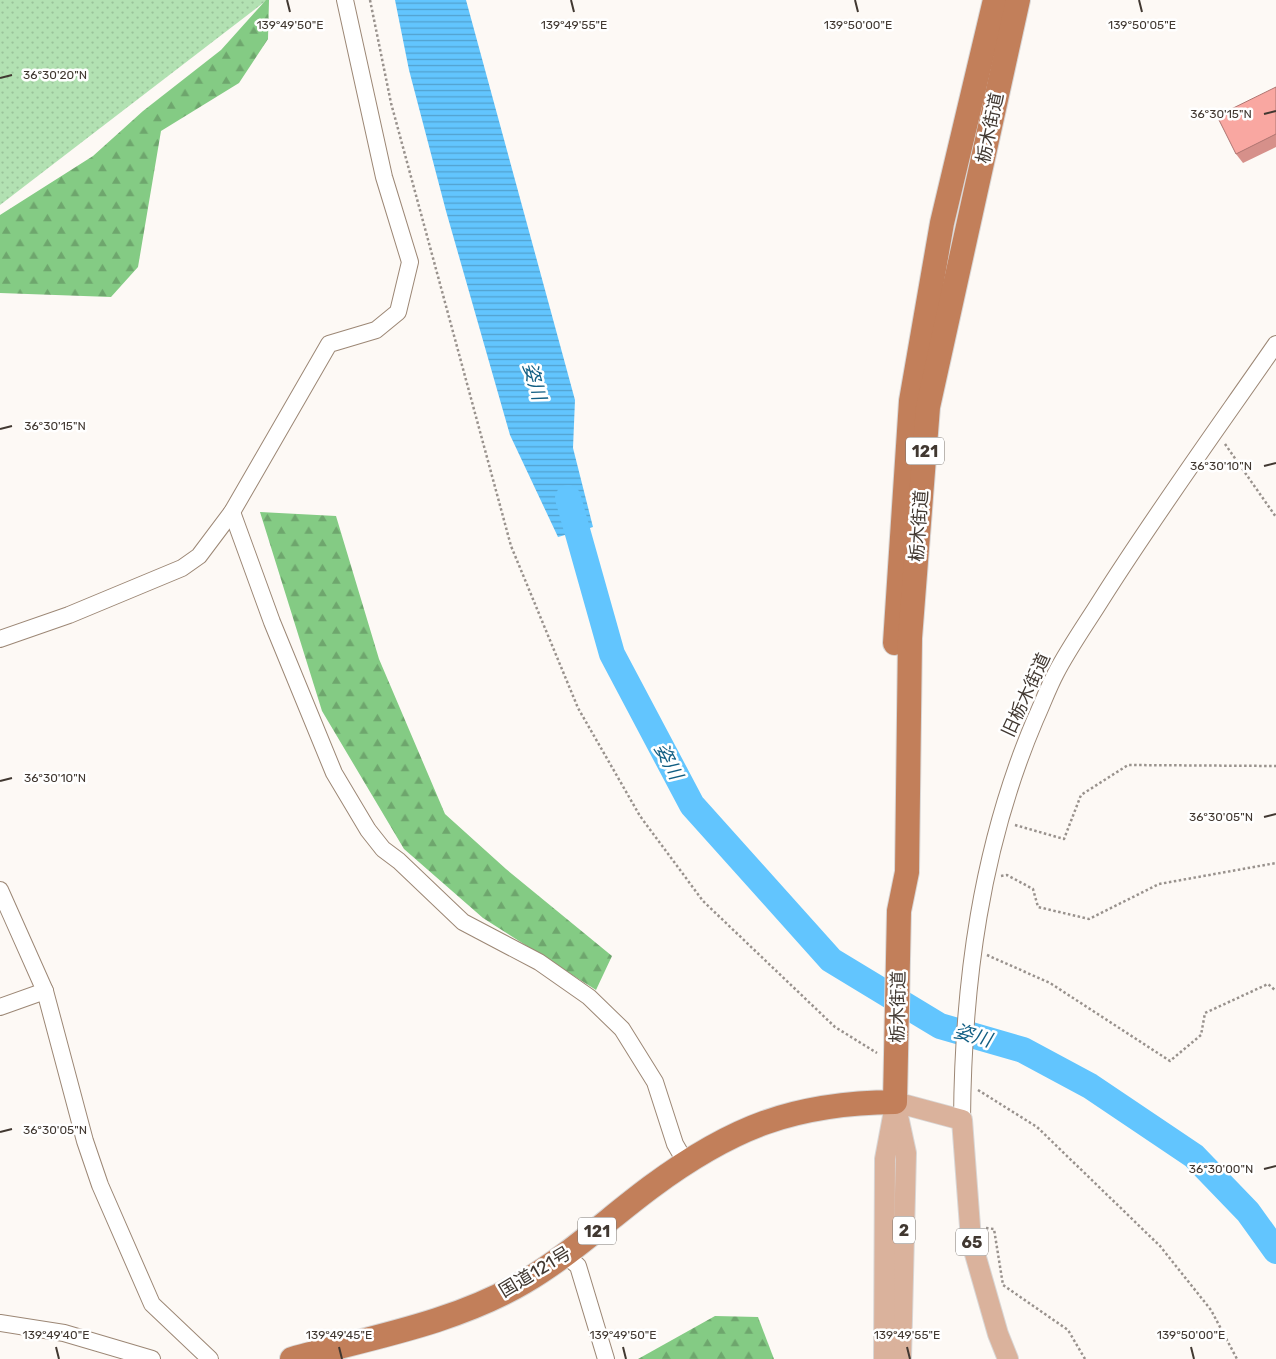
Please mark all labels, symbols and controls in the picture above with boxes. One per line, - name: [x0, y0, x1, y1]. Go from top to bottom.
- text: 139°49'50"E: [256, 18, 324, 32]
- text: 139°49'55"E: [541, 18, 607, 32]
- text: 139°50'00"E: [824, 18, 892, 32]
- text: 139°50'05"E: [1108, 18, 1176, 32]
- text: 36°30'20"N: [23, 68, 87, 82]
- street label: 栃木街道: [972, 90, 1008, 166]
- text: 36°30'15"N: [1190, 107, 1252, 121]
- water label: 姿川: [518, 360, 551, 404]
- text: 36°30'15"N: [24, 419, 86, 433]
- road number: 121: [906, 438, 944, 464]
- text: 36°30'10"N: [1190, 459, 1252, 473]
- street label: 栃木街道: [906, 489, 932, 563]
- street label: 旧栃木街道: [997, 650, 1055, 740]
- water label: 姿川: [649, 739, 689, 785]
- text: 36°30'10"N: [24, 771, 86, 785]
- text: 36°30'05"N: [1189, 810, 1253, 824]
- street label: 栃木街道: [886, 971, 910, 1043]
- water label: 姿川: [951, 1019, 996, 1052]
- text: 36°30'05"N: [23, 1123, 87, 1137]
- text: 36°30'00"N: [1189, 1162, 1253, 1176]
- road number: 2: [893, 1216, 915, 1244]
- road number: 121: [578, 1218, 616, 1244]
- road number: 65: [956, 1228, 988, 1256]
- street label: 国道121号: [495, 1242, 575, 1302]
- text: 139°49'40"E: [23, 1328, 89, 1342]
- text: 139°49'45"E: [306, 1328, 372, 1342]
- text: 139°49'50"E: [589, 1328, 657, 1342]
- text: 139°49'55"E: [874, 1328, 940, 1342]
- text: 139°50'00"E: [1157, 1328, 1225, 1342]

